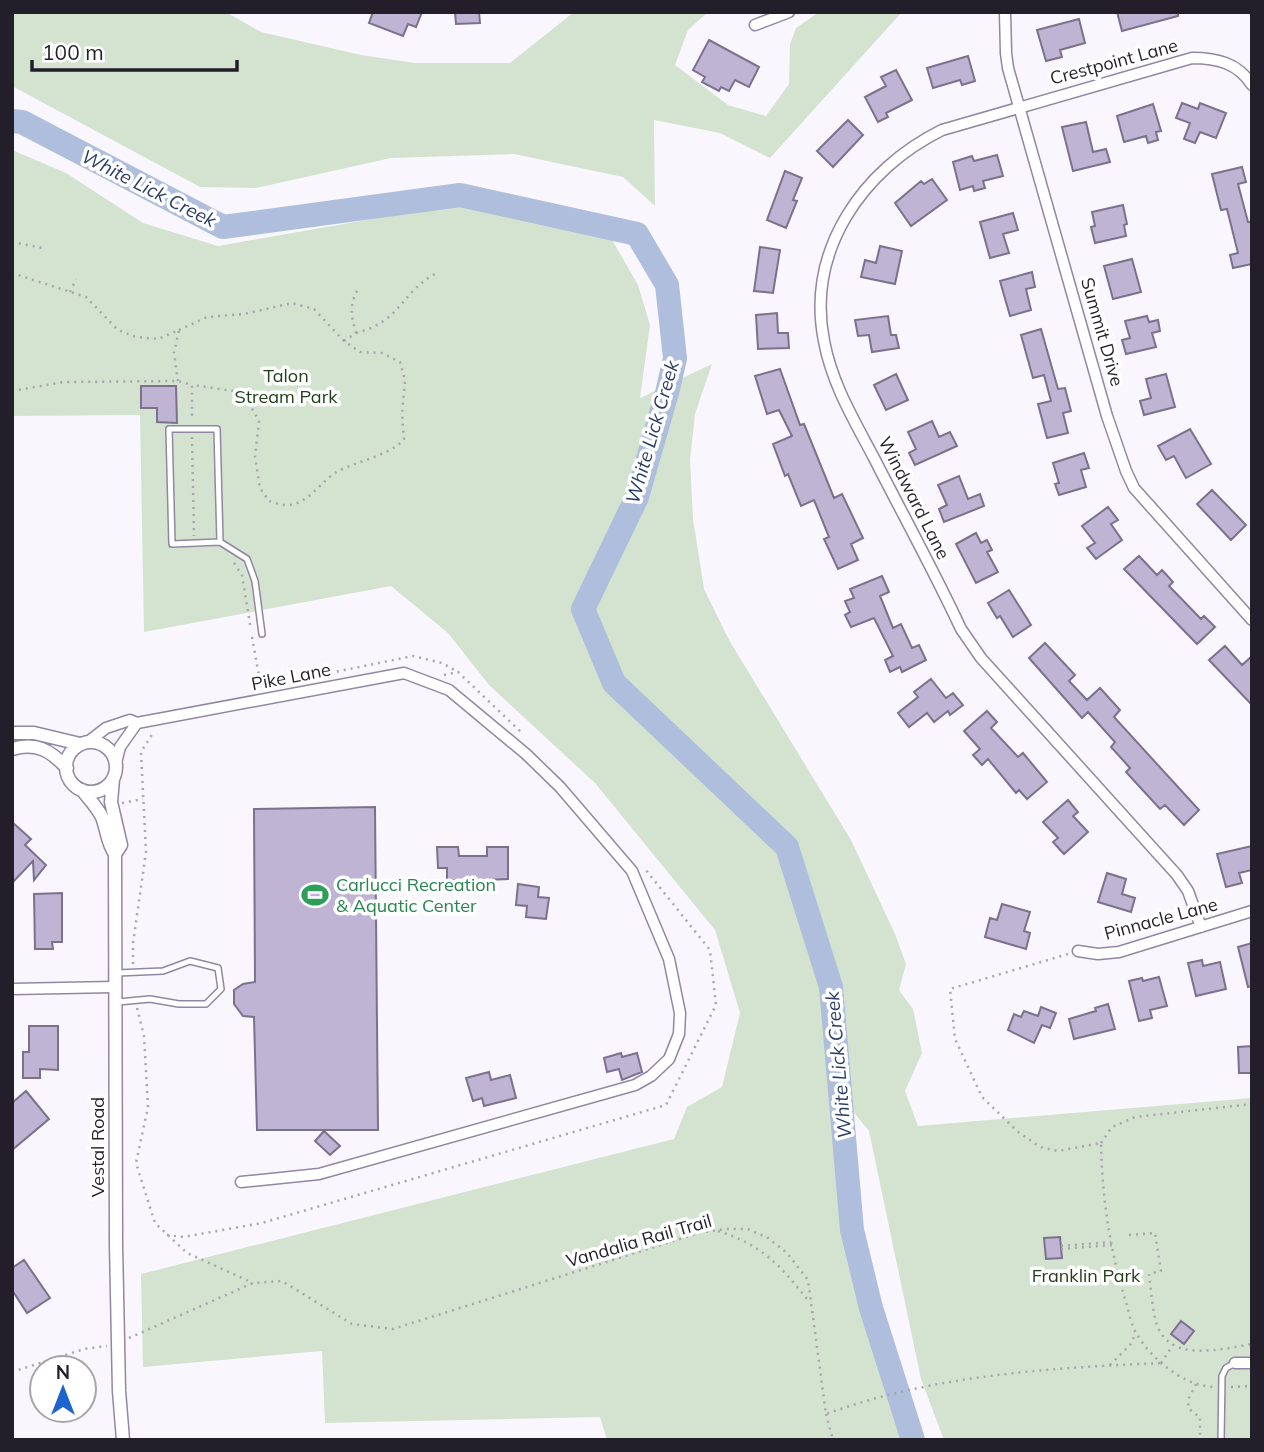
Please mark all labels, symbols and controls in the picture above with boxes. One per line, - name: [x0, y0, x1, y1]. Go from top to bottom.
- scale bar: [32, 28, 236, 72]
- street label: Crestpoint Lane: [1047, 33, 1180, 90]
- text: 100 m: [42, 39, 104, 65]
- water label: White Lick Creek: [78, 144, 221, 233]
- street label: Summit Drive: [1076, 275, 1129, 389]
- water label: White Lick Creek: [620, 356, 684, 506]
- park label: Talon Stream Park: [235, 364, 338, 408]
- street label: Windward Lane: [874, 433, 955, 563]
- street label: Pike Lane: [249, 658, 333, 695]
- place label: Carlucci Recreation & Aquatic Center: [336, 873, 496, 917]
- sports icon: Carlucci Recreation & Aquatic Center: [300, 880, 330, 910]
- street label: Pinnacle Lane: [1102, 892, 1220, 945]
- water label: White Lick Creek: [819, 989, 856, 1140]
- street label: Vestal Road: [86, 1097, 109, 1197]
- street label: Vandalia Rail Trail: [563, 1209, 714, 1272]
- park label: Franklin Park: [1032, 1264, 1141, 1287]
- north arrow: [28, 1354, 98, 1424]
- text: N: [56, 1360, 70, 1384]

